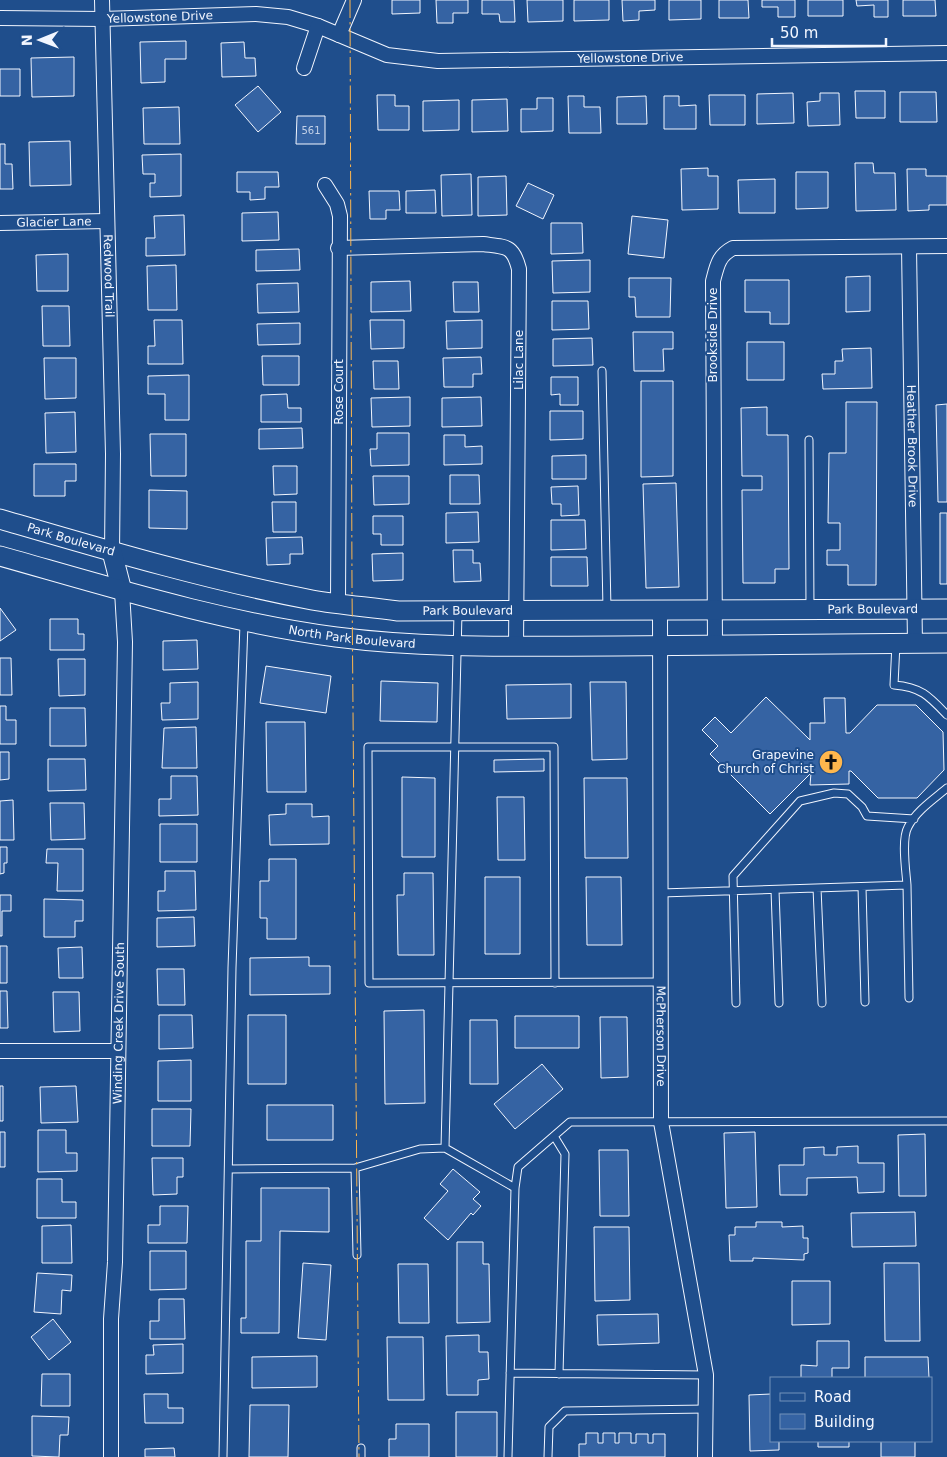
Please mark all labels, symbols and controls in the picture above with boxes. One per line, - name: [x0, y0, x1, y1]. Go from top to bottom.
- street label: Yellowstone Drive: [106, 8, 213, 26]
- north arrow: [15, 15, 65, 65]
- scale bar: [772, 15, 886, 47]
- text: 50 m: [780, 24, 818, 42]
- text: N: [19, 34, 35, 46]
- street label: Yellowstone Drive: [576, 50, 683, 66]
- house number: 561: [301, 125, 321, 136]
- street label: Glacier Lane: [16, 214, 92, 230]
- street label: Redwood Trail: [101, 234, 117, 318]
- street label: Brookside Drive: [706, 288, 720, 382]
- street label: Lilac Lane: [512, 330, 526, 390]
- street label: Rose Court: [332, 359, 346, 425]
- street label: Heather Brook Drive: [904, 385, 920, 507]
- street label: Park Boulevard: [26, 520, 116, 559]
- street label: Park Boulevard: [828, 602, 918, 616]
- street label: Park Boulevard: [423, 604, 513, 618]
- street label: North Park Boulevard: [287, 623, 416, 651]
- place label: Grapevine Church of Christ: [717, 748, 814, 776]
- church icon: Grapevine Church of Christ: [818, 749, 844, 775]
- street label: Winding Creek Drive South: [111, 942, 127, 1104]
- street label: McPherson Drive: [654, 985, 668, 1087]
- legend: [770, 1377, 932, 1442]
- text: Road: [814, 1388, 852, 1406]
- text: Building: [814, 1413, 875, 1431]

